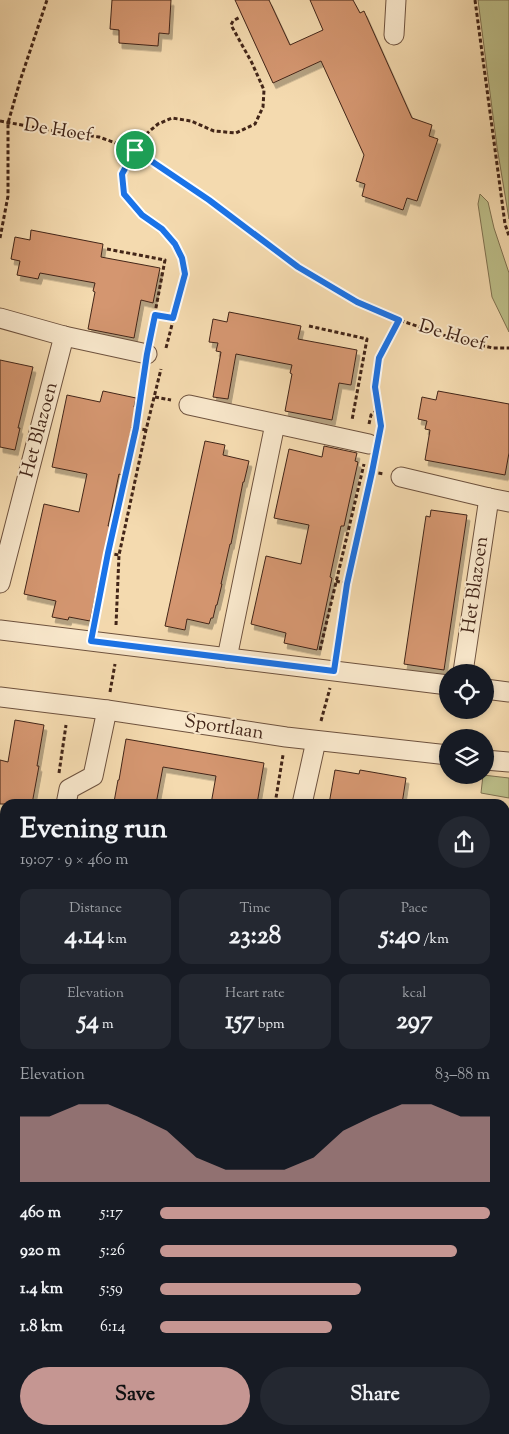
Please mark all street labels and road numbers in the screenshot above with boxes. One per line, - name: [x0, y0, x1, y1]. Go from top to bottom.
- street label: De Hoef: [22, 112, 96, 150]
- street label: De Hoef: [415, 314, 490, 359]
- street label: Het Blazoen: [14, 379, 66, 481]
- street label: Het Blazoen: [456, 535, 496, 635]
- street label: Sportlaan: [182, 708, 266, 748]

